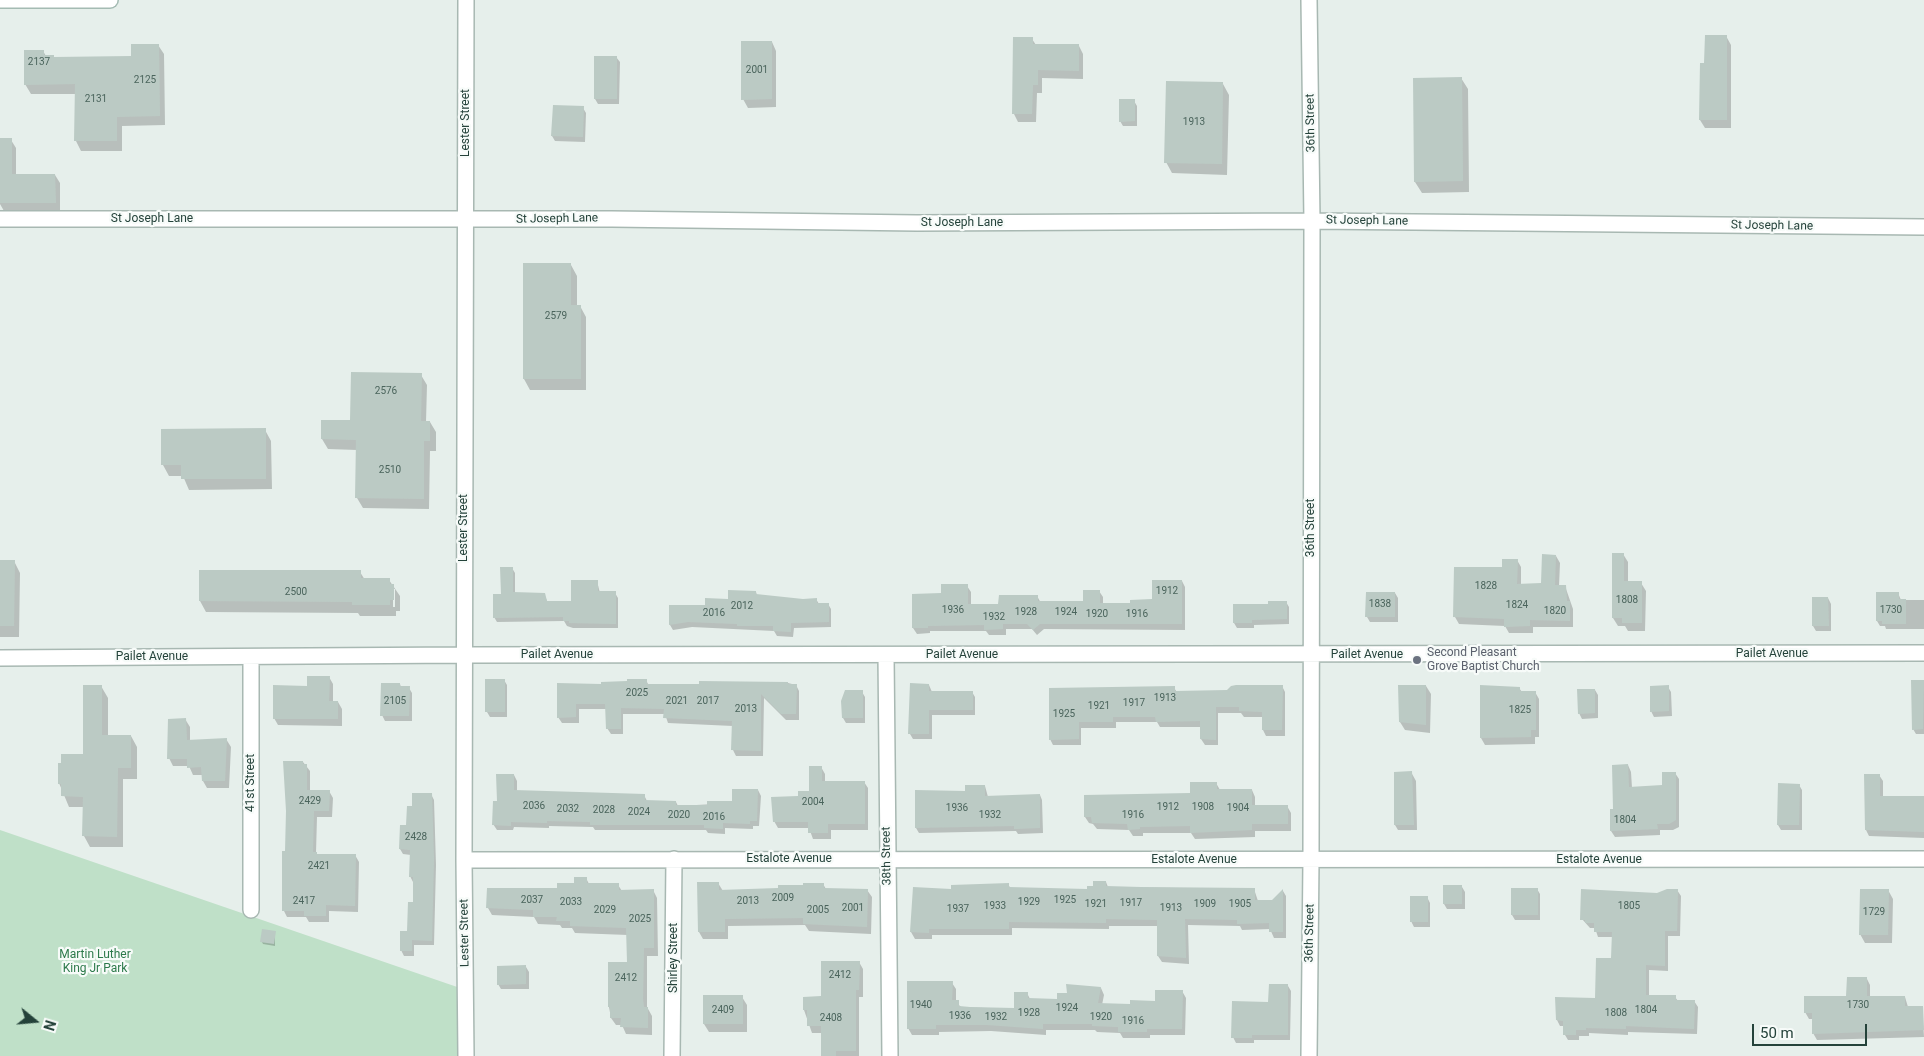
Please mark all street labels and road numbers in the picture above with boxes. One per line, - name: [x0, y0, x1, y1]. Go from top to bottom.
- street label: Lester Street: [459, 89, 473, 157]
- street label: 36th Street: [1303, 94, 1319, 152]
- street label: St Joseph Lane: [516, 211, 598, 227]
- street label: St Joseph Lane: [111, 212, 193, 226]
- street label: St Joseph Lane: [1326, 213, 1408, 229]
- street label: St Joseph Lane: [921, 216, 1003, 230]
- street label: St Joseph Lane: [1731, 218, 1813, 234]
- street label: Lester Street: [457, 494, 471, 562]
- street label: 36th Street: [1304, 499, 1318, 557]
- street label: Pailet Avenue: [1736, 647, 1808, 661]
- street label: Pailet Avenue: [521, 648, 593, 662]
- street label: Pailet Avenue: [926, 648, 998, 662]
- street label: Pailet Avenue: [1331, 648, 1403, 662]
- street label: Pailet Avenue: [116, 650, 188, 664]
- street label: 41st Street: [244, 754, 258, 812]
- street label: 38th Street: [879, 827, 895, 885]
- street label: Estalote Avenue: [746, 852, 832, 866]
- street label: Estalote Avenue: [1151, 853, 1237, 867]
- street label: Estalote Avenue: [1556, 853, 1642, 867]
- street label: Lester Street: [457, 899, 473, 967]
- street label: 36th Street: [1302, 904, 1318, 962]
- street label: Shirley Street: [667, 923, 681, 993]

